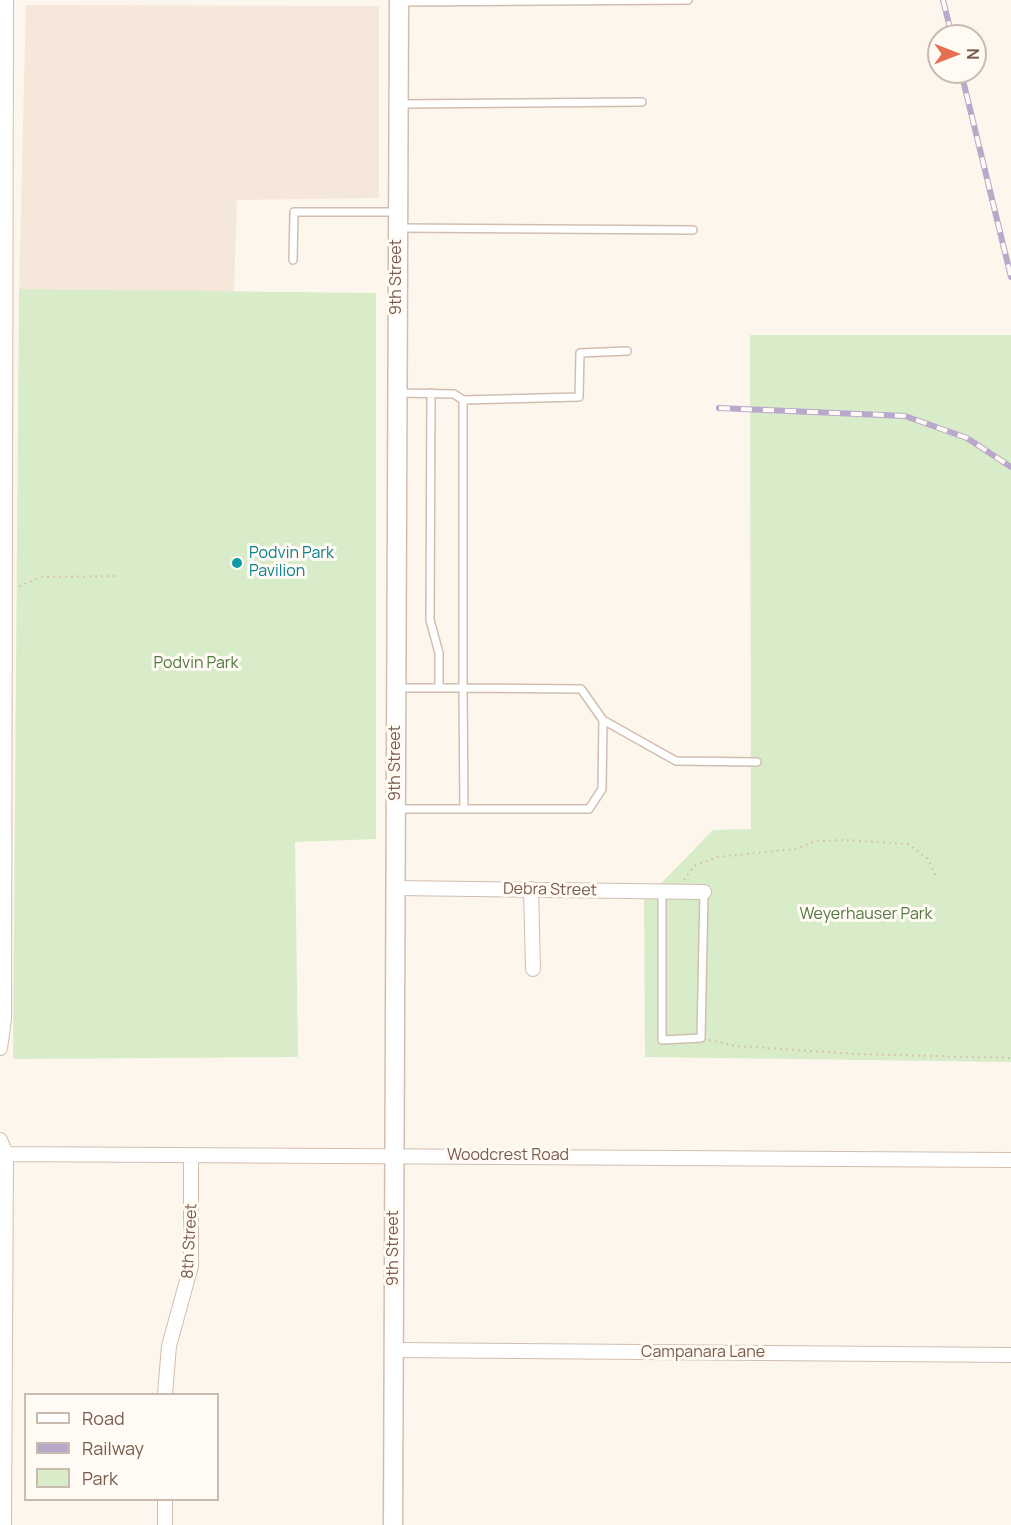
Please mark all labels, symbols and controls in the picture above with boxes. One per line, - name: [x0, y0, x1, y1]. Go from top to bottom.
- north arrow: [927, 24, 987, 84]
- text: N: [962, 48, 984, 60]
- street label: 9th Street: [387, 239, 407, 315]
- place label: Podvin Park Pavilion: [249, 544, 334, 582]
- marker: Podvin Park Pavilion: [230, 556, 244, 570]
- park label: Podvin Park: [153, 654, 239, 674]
- street label: 9th Street: [386, 725, 406, 801]
- street label: Debra Street: [503, 880, 597, 900]
- park label: Weyerhauser Park: [800, 905, 932, 925]
- street label: Woodcrest Road: [447, 1146, 569, 1166]
- street label: 8th Street: [178, 1203, 202, 1279]
- street label: 9th Street: [384, 1210, 404, 1286]
- street label: Campanara Lane: [641, 1343, 765, 1363]
- legend: [24, 1393, 219, 1501]
- text: Road: [82, 1406, 125, 1430]
- text: Railway: [82, 1436, 144, 1460]
- text: Park: [82, 1466, 118, 1490]

